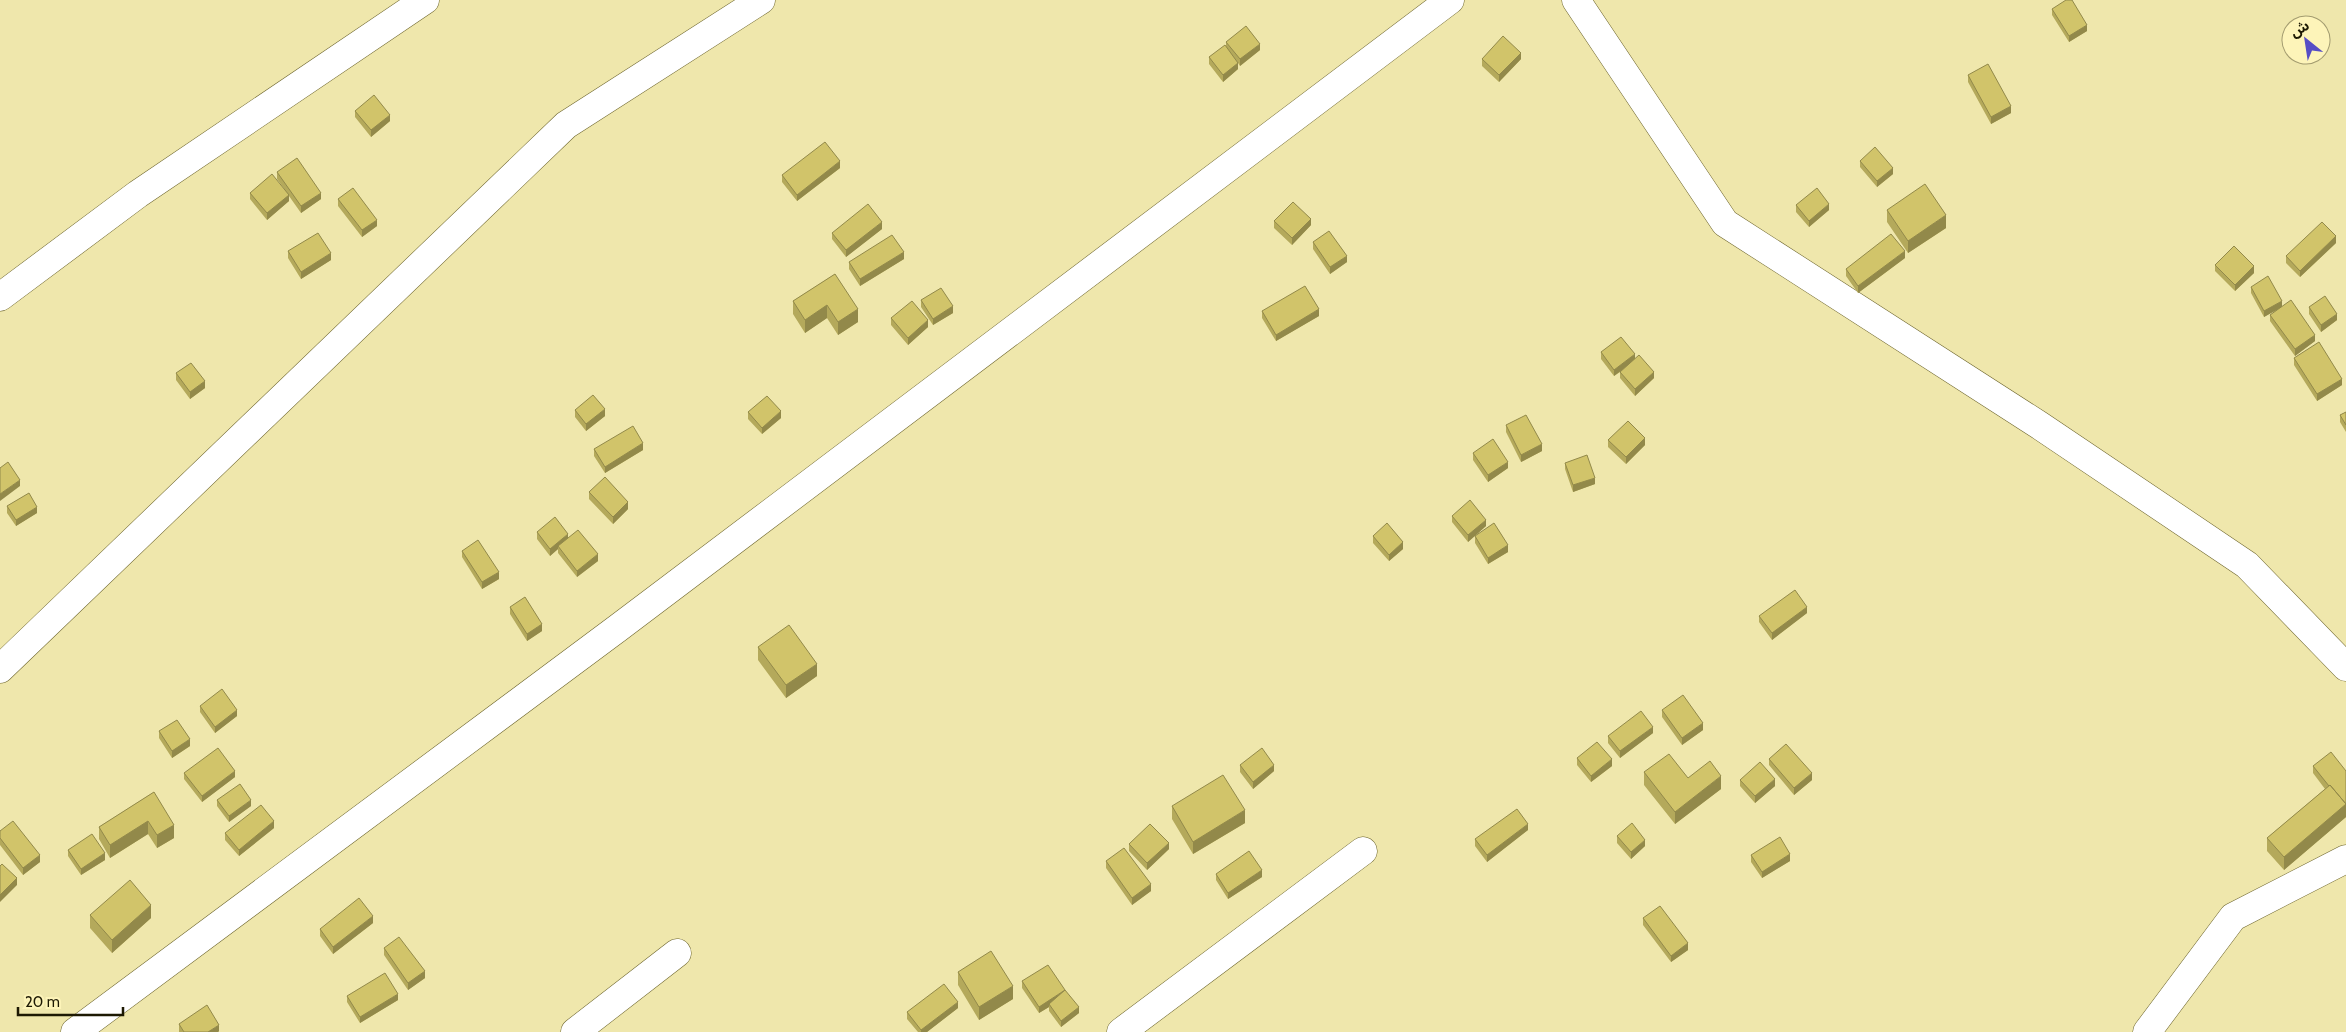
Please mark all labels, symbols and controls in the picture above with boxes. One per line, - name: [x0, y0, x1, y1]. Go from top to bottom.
- north arrow: [2281, 15, 2331, 65]
- text: ش: [2287, 16, 2312, 41]
- scale bar: [18, 984, 122, 1016]
- text: 20 m: [25, 993, 60, 1011]

